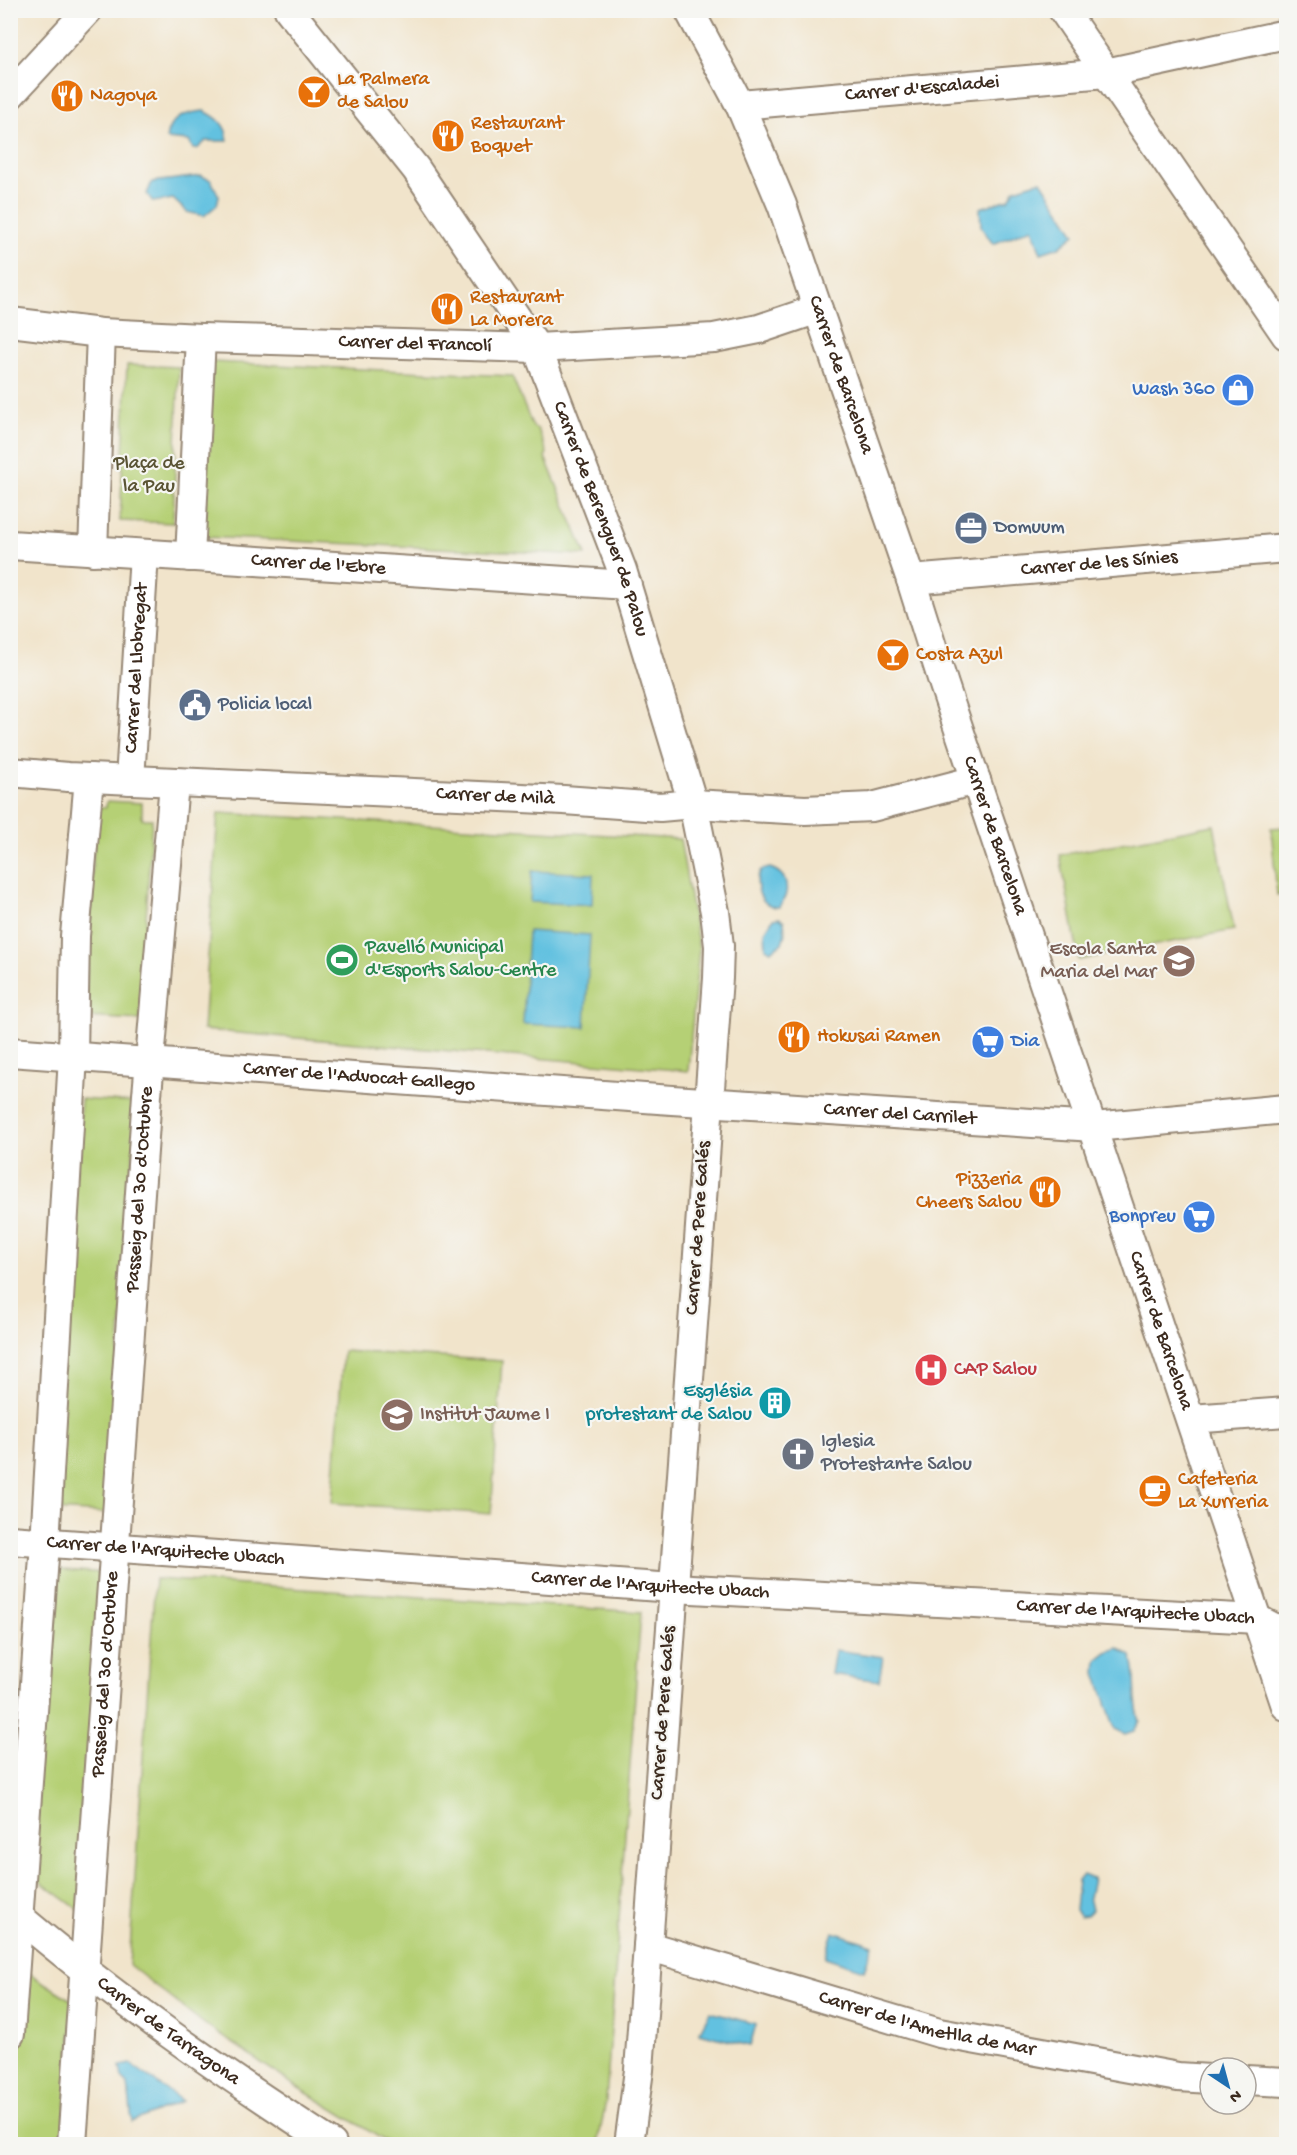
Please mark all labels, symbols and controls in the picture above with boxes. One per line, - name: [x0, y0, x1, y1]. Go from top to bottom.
- place label: La Palmera de Salou: [337, 69, 430, 115]
- street label: Carrer d'Escaladei: [844, 71, 1000, 107]
- bar icon: La Palmera de Salou: [296, 74, 332, 110]
- restaurant icon: Nagoya: [49, 78, 85, 114]
- place label: Nagoya: [90, 85, 158, 108]
- place label: Restaurant Boquet: [470, 113, 566, 159]
- restaurant icon: Restaurant Boquet: [430, 118, 466, 154]
- place label: Restaurant La Morera: [470, 287, 565, 333]
- restaurant icon: Restaurant La Morera: [429, 291, 465, 327]
- street label: Carrer de Barcelona: [803, 293, 879, 458]
- street label: Carrer del Francolí: [338, 331, 493, 358]
- shop icon: Wash 360: [1220, 372, 1256, 408]
- place label: Wash 360: [1132, 379, 1215, 402]
- street label: Carrer de Berenguer de Palou: [547, 398, 653, 640]
- park label: Plaça de la Pau: [112, 453, 185, 499]
- office icon: Domuum: [953, 510, 989, 546]
- place label: Domuum: [992, 517, 1065, 540]
- street label: Carrer de les Sínies: [1020, 546, 1179, 582]
- street label: Carrer de l'Ebre: [250, 549, 387, 581]
- street label: Carrer del Llobregat: [120, 581, 154, 754]
- bar icon: Costa Azul: [875, 637, 911, 673]
- place label: Costa Azul: [916, 644, 1003, 667]
- public building icon: Policia local: [177, 687, 213, 723]
- place label: Policia local: [217, 694, 312, 717]
- street label: Carrer de Barcelona: [957, 753, 1032, 919]
- street label: Carrer de Milà: [435, 783, 556, 811]
- place label: Pavelló Municipal d'Esports Salou-Centre: [364, 937, 557, 983]
- place label: Escola Santa Maria del Mar: [1041, 939, 1158, 985]
- sports icon: Pavelló Municipal d'Esports Salou-Centre: [324, 942, 360, 978]
- school or university icon: Escola Santa Maria del Mar: [1161, 943, 1197, 979]
- restaurant icon: Hokusai Ramen: [776, 1019, 812, 1055]
- supermarket icon: Dia: [970, 1024, 1006, 1060]
- place label: Hokusai Ramen: [817, 1026, 941, 1049]
- place label: Dia: [1009, 1031, 1040, 1054]
- street label: Carrer de l'Advocat Gallego: [242, 1057, 476, 1097]
- street label: Passeig del 30 d'Octubre: [121, 1085, 159, 1294]
- street label: Carrer del Carrilet: [823, 1098, 979, 1131]
- street label: Carrer de Pere Galés: [681, 1140, 717, 1316]
- place label: Pizzeria Cheers Salou: [916, 1169, 1023, 1215]
- restaurant icon: Pizzeria Cheers Salou: [1027, 1174, 1063, 1210]
- supermarket icon: Bonpreu: [1181, 1199, 1217, 1235]
- place label: Bonpreu: [1108, 1206, 1177, 1229]
- street label: Carrer de Barcelona: [1123, 1248, 1198, 1414]
- hospital icon: CAP Salou: [913, 1352, 949, 1388]
- place label: CAP Salou: [954, 1359, 1038, 1382]
- place label: Església protestant de Salou: [585, 1381, 753, 1427]
- building icon: Església protestant de Salou: [757, 1385, 793, 1421]
- school or university icon: Institut Jaume I: [379, 1397, 415, 1433]
- place label: Institut Jaume I: [420, 1404, 550, 1427]
- place label: Iglesia Protestante Salou: [820, 1431, 973, 1477]
- church icon: Iglesia Protestante Salou: [780, 1436, 816, 1472]
- place label: Cafeteria La Xurreria: [1178, 1469, 1269, 1515]
- cafe icon: Cafeteria La Xurreria: [1137, 1473, 1173, 1509]
- street label: Carrer de l'Arquitecte Ubach: [46, 1531, 286, 1571]
- street label: Carrer de l'Arquitecte Ubach: [531, 1566, 770, 1605]
- street label: Passeig del 30 d'Octubre: [87, 1570, 124, 1779]
- street label: Carrer de l'Arquitecte Ubach: [1016, 1595, 1256, 1630]
- street label: Carrer de Pere Galés: [646, 1625, 682, 1801]
- street label: Carrer de Tarragona: [92, 1972, 245, 2091]
- street label: Carrer de l'Ametlla de Mar: [816, 1986, 1039, 2062]
- north arrow: [1198, 2056, 1258, 2116]
- text: N: [1225, 2085, 1245, 2106]

